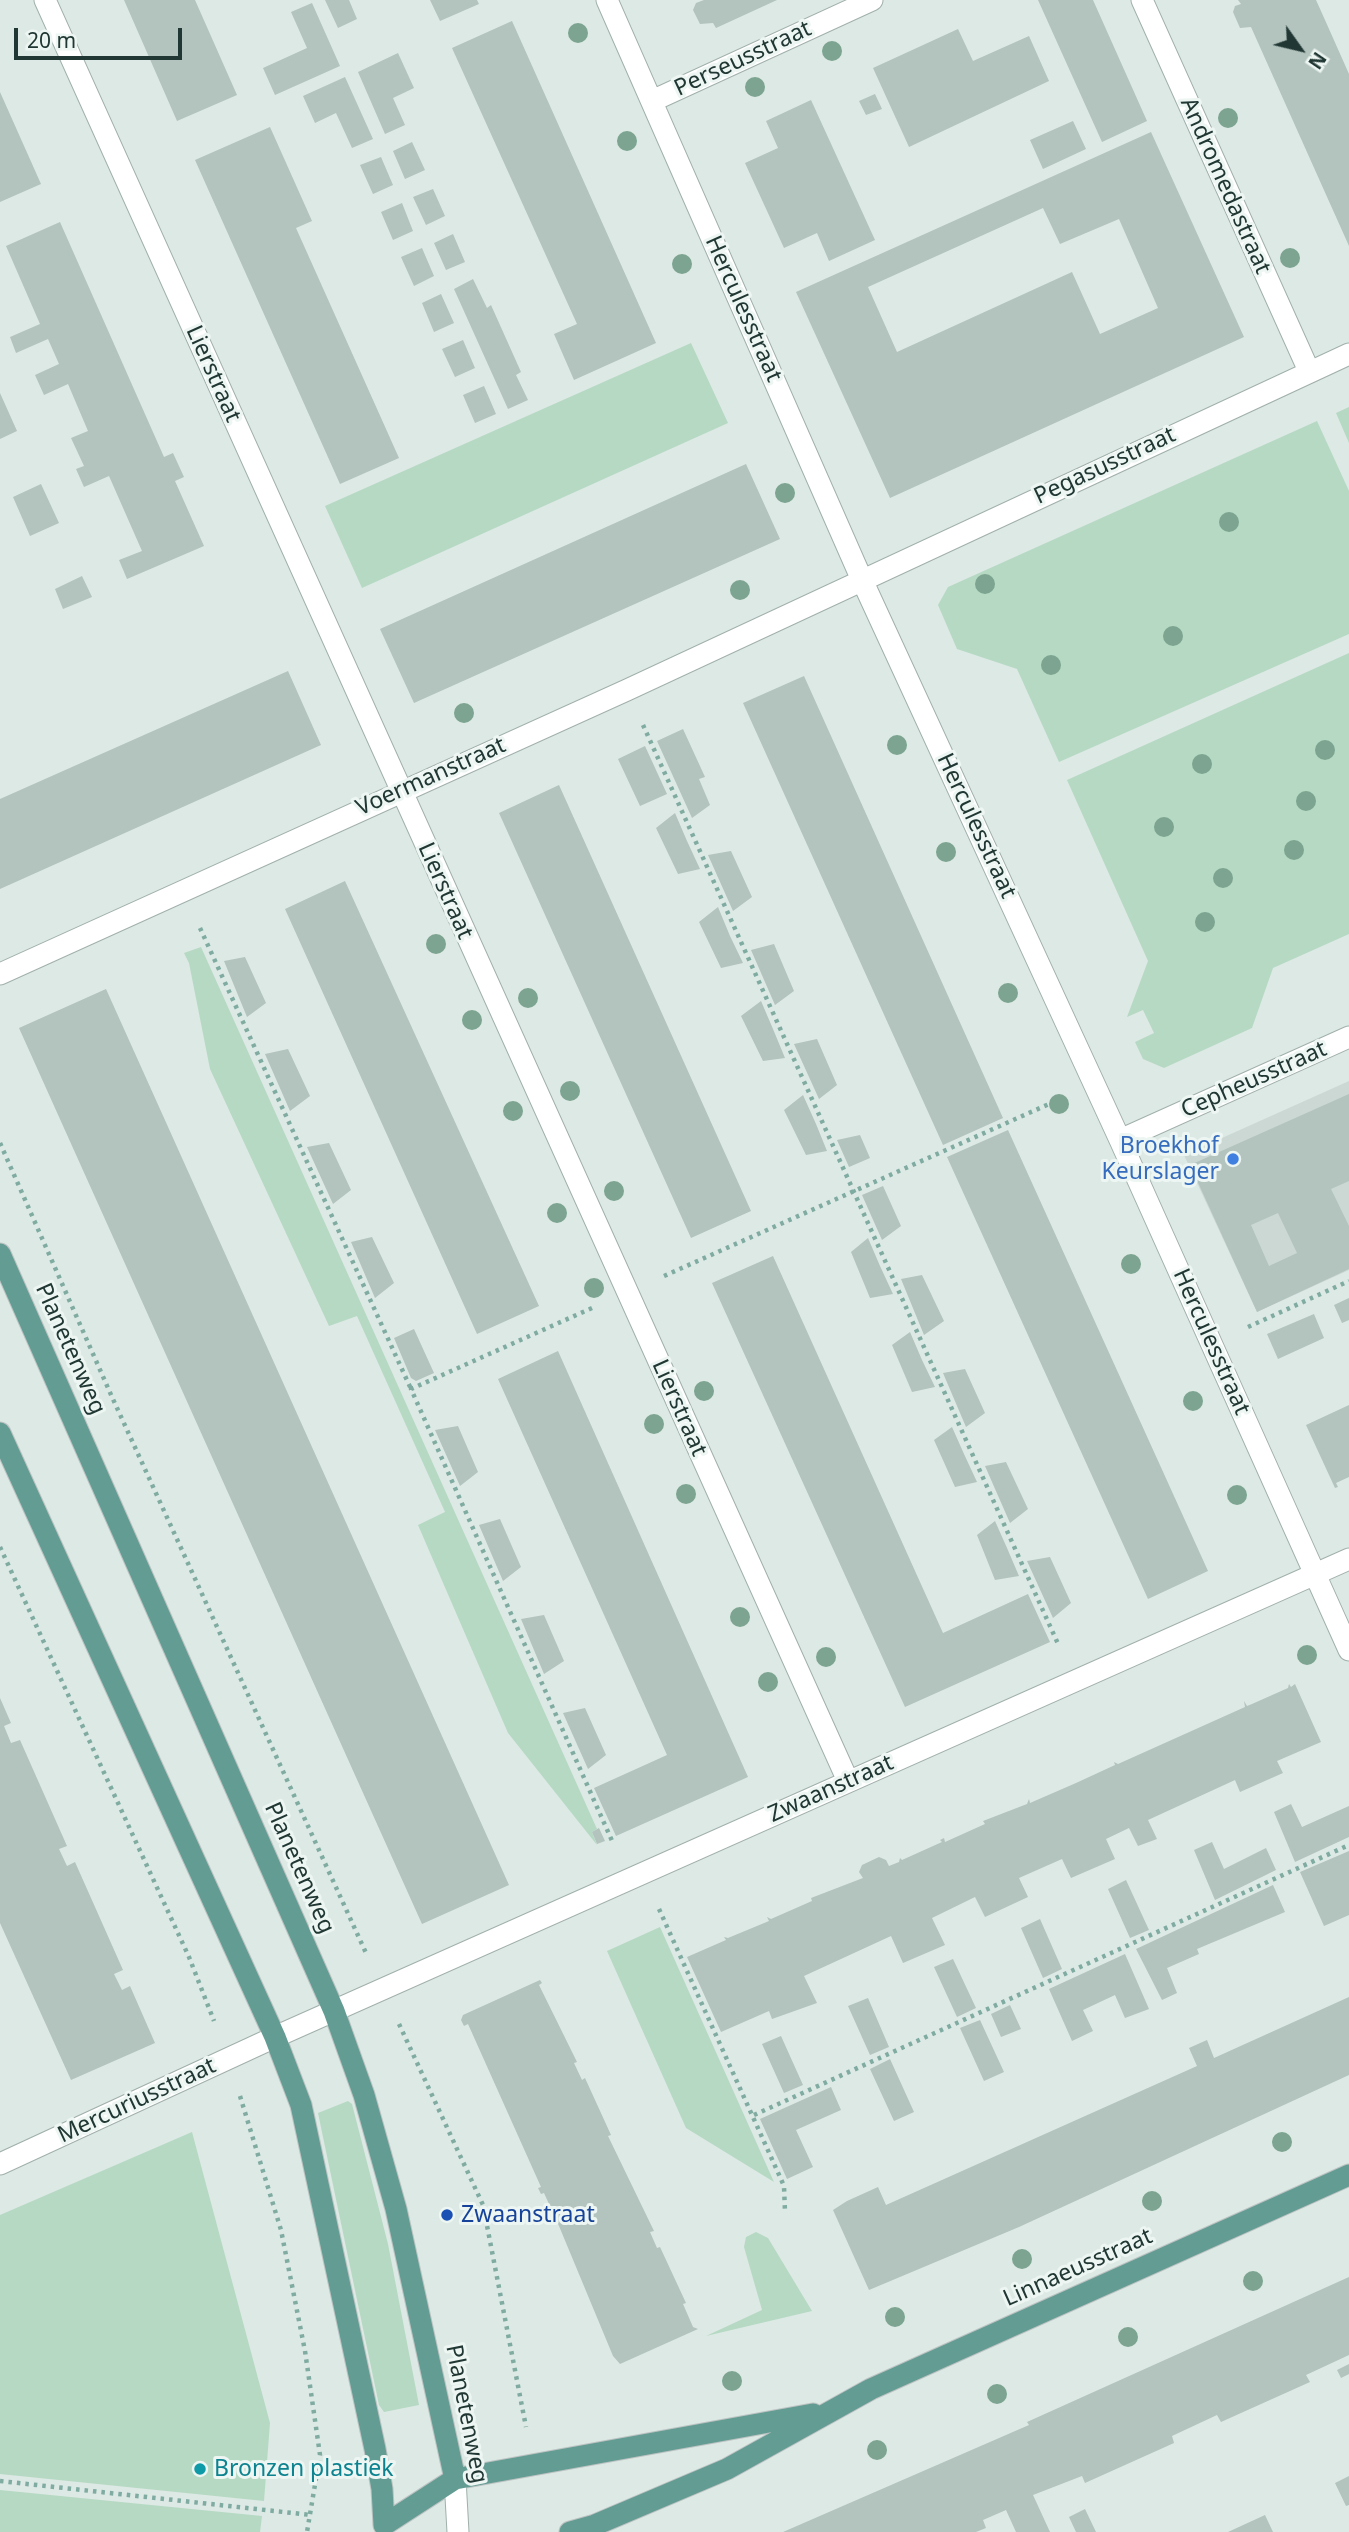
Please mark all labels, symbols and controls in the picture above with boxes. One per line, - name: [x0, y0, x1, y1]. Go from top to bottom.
- scale bar: [18, 14, 186, 58]
- north arrow: [1265, 14, 1335, 84]
- street label: Perseusstraat: [670, 15, 816, 103]
- text: 20 m: [27, 26, 76, 54]
- text: N: [1302, 47, 1333, 74]
- street label: Andromedastraat: [1174, 94, 1276, 278]
- street label: Herculesstraat: [699, 232, 787, 386]
- street label: Lierstraat: [179, 321, 247, 427]
- street label: Pegasusstraat: [1030, 421, 1180, 511]
- street label: Voermanstraat: [352, 732, 510, 822]
- street label: Herculesstraat: [930, 749, 1022, 903]
- street label: Lierstraat: [411, 838, 479, 944]
- street label: Cepheusstraat: [1177, 1036, 1331, 1124]
- place label: Broekhof Keurslager: [1102, 1132, 1219, 1186]
- marker: Broekhof Keurslager: [1225, 1151, 1241, 1167]
- street label: Herculesstraat: [1167, 1265, 1255, 1419]
- street label: Planetenweg: [29, 1279, 111, 1419]
- street label: Lierstraat: [645, 1355, 713, 1461]
- street label: Zwaanstraat: [764, 1749, 898, 1829]
- street label: Planetenweg: [258, 1798, 340, 1938]
- street label: Mercuriusstraat: [54, 2052, 220, 2150]
- place label: Zwaanstraat: [461, 2201, 595, 2229]
- marker: Zwaanstraat: [439, 2207, 455, 2223]
- street label: Linnaeusstraat: [999, 2223, 1157, 2313]
- street label: Planetenweg: [439, 2342, 493, 2486]
- place label: Bronzen plastiek: [214, 2455, 394, 2483]
- marker: Bronzen plastiek: [192, 2461, 208, 2477]

